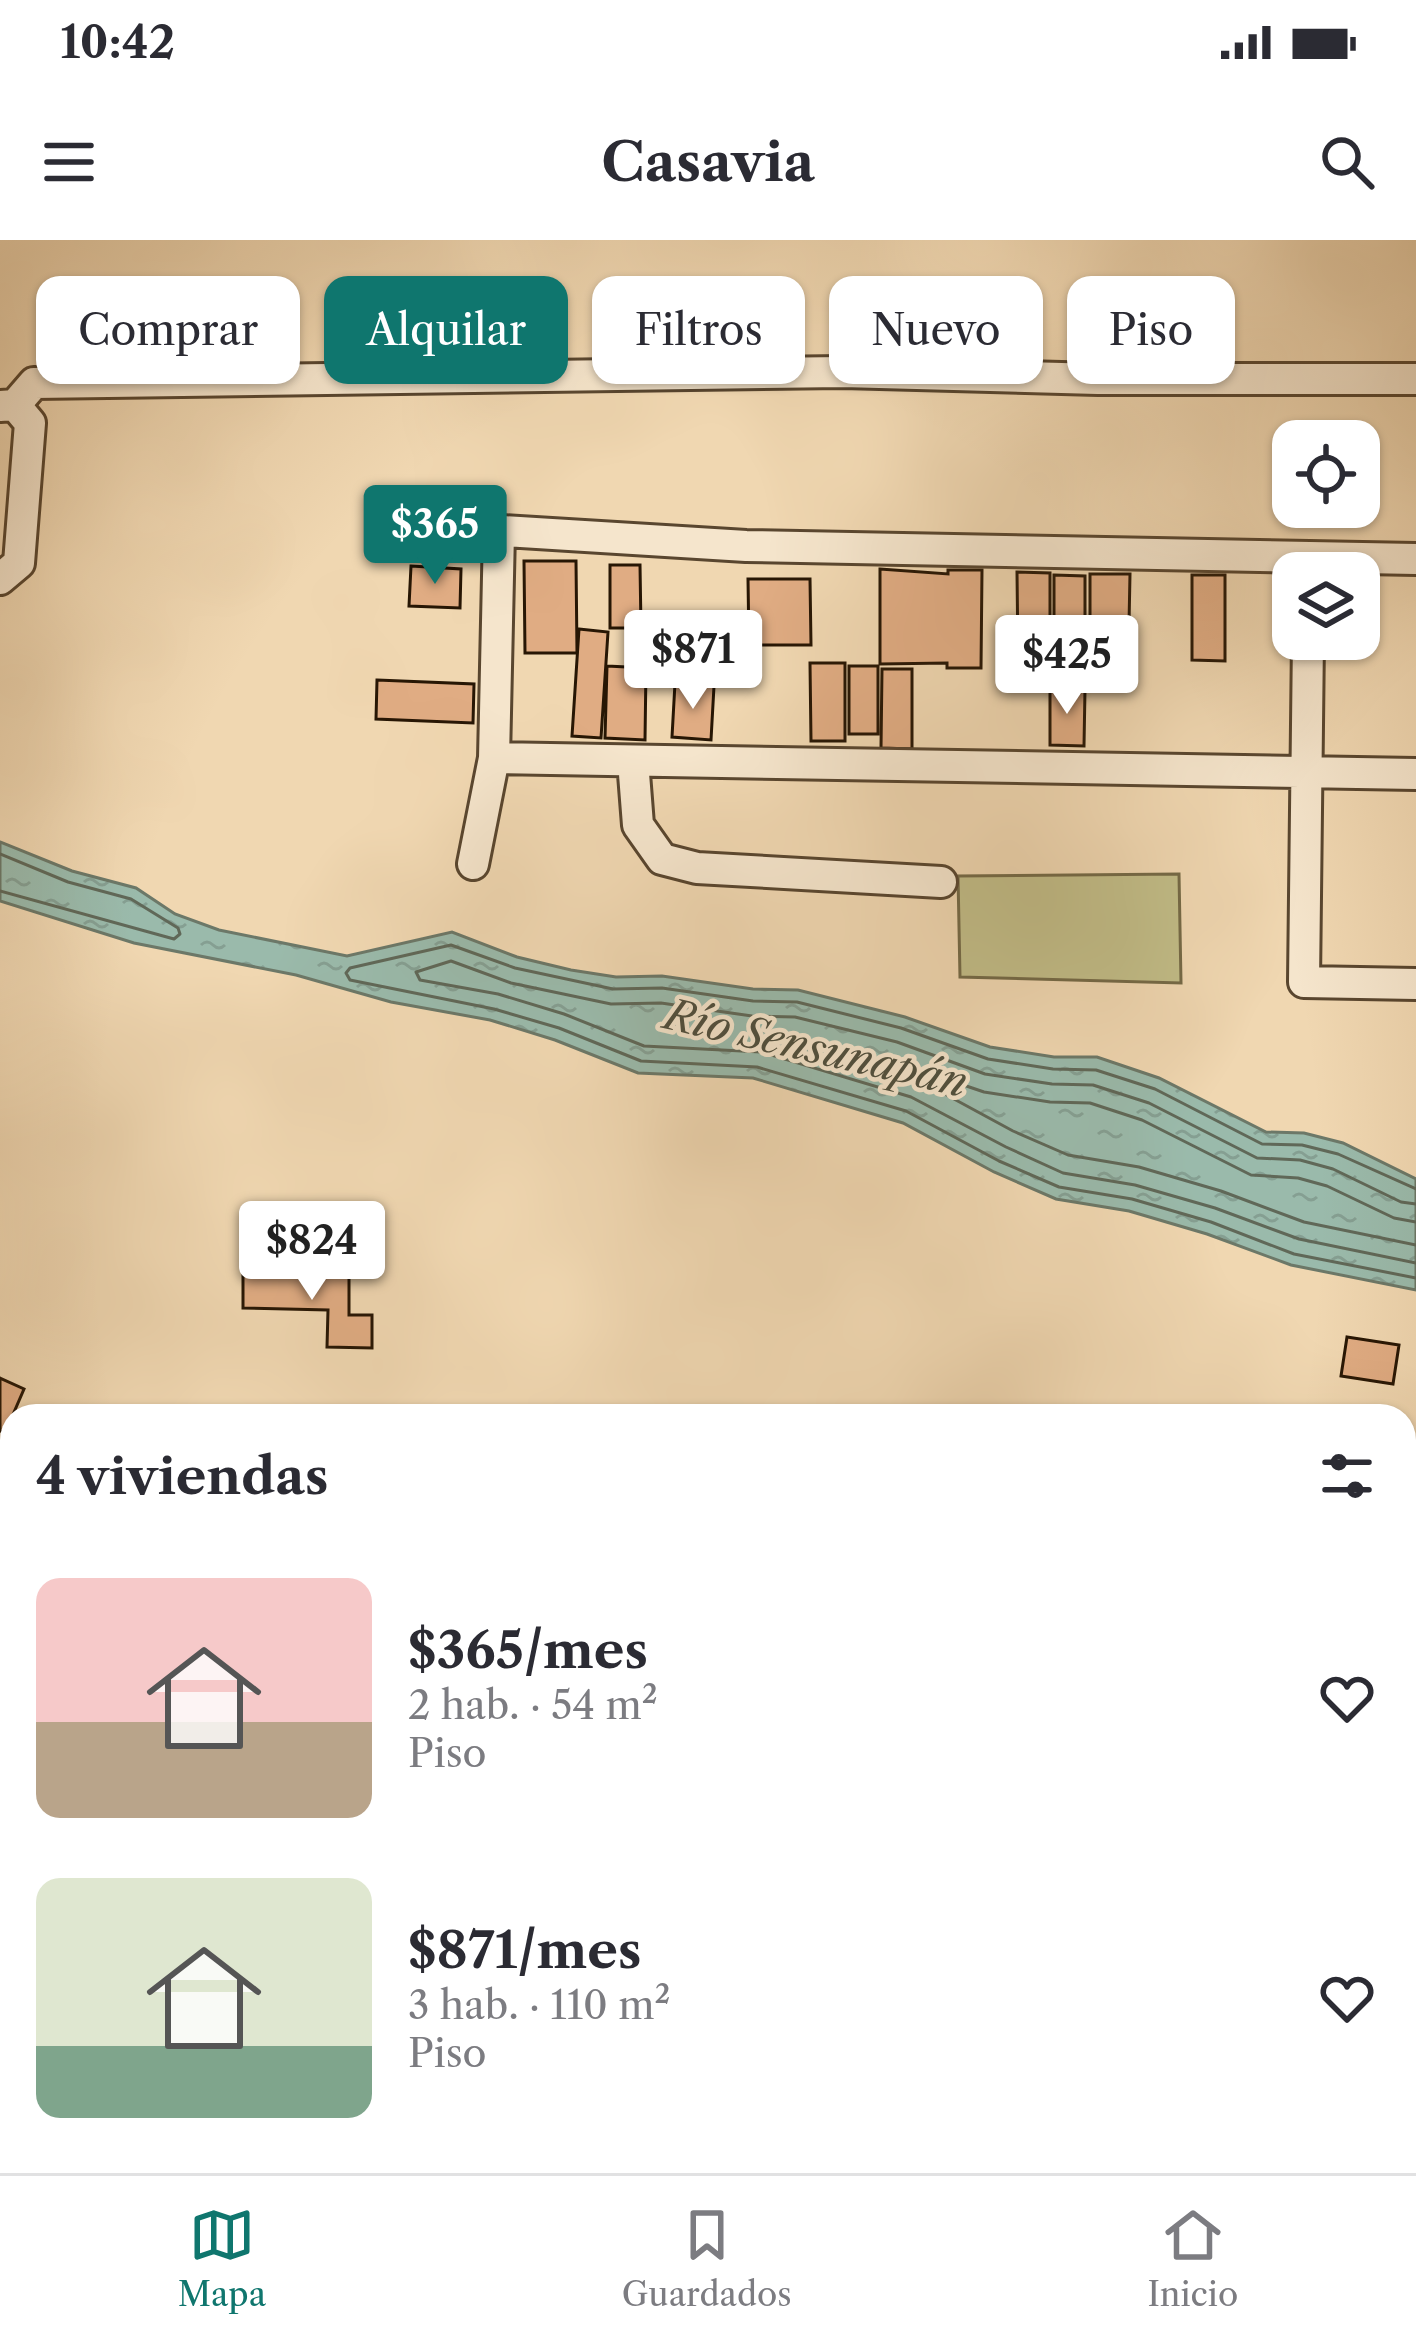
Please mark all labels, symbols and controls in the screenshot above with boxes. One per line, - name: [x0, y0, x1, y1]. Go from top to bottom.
- text: 10:42: [60, 14, 175, 70]
- icon: menu: [36, 129, 102, 195]
- text: Casavia: [601, 129, 815, 195]
- icon: search: [1314, 129, 1380, 195]
- chip: Comprar: [36, 276, 300, 384]
- chip: Alquilar: [324, 276, 568, 384]
- chip: Filtros: [592, 276, 805, 384]
- chip: Nuevo: [829, 276, 1043, 384]
- chip: Piso: [1067, 276, 1235, 384]
- map controls: [1272, 420, 1380, 660]
- button: locate: [1272, 420, 1380, 528]
- pin: $365: [364, 485, 506, 587]
- text: $365: [391, 500, 479, 548]
- button: layers: [1272, 552, 1380, 660]
- pin: $871: [622, 610, 764, 712]
- pin: $425: [996, 615, 1138, 717]
- text: $871: [651, 625, 735, 673]
- text: $425: [1022, 630, 1112, 678]
- water label: Río Sensunapán: [657, 987, 972, 1108]
- pin: $824: [241, 1201, 383, 1303]
- text: $824: [266, 1216, 358, 1264]
- icon: filters: [1314, 1443, 1380, 1509]
- text: 4 viviendas: [36, 1445, 328, 1507]
- text: $365/mes: [408, 1619, 648, 1681]
- icon: home: [132, 1626, 276, 1770]
- icon: heart: [1314, 1665, 1380, 1731]
- text: 2 hab. · 54 m²: [408, 1681, 658, 1729]
- text: Piso: [408, 1729, 487, 1777]
- text: $871/mes: [408, 1919, 641, 1981]
- icon: home: [132, 1926, 276, 2070]
- icon: heart: [1314, 1965, 1380, 2031]
- text: 3 hab. · 110 m²: [408, 1981, 671, 2029]
- text: Piso: [408, 2029, 487, 2077]
- tab: Mapa: [178, 2202, 266, 2315]
- tab: Guardados: [622, 2202, 792, 2315]
- tab: Inicio: [1147, 2202, 1238, 2315]

